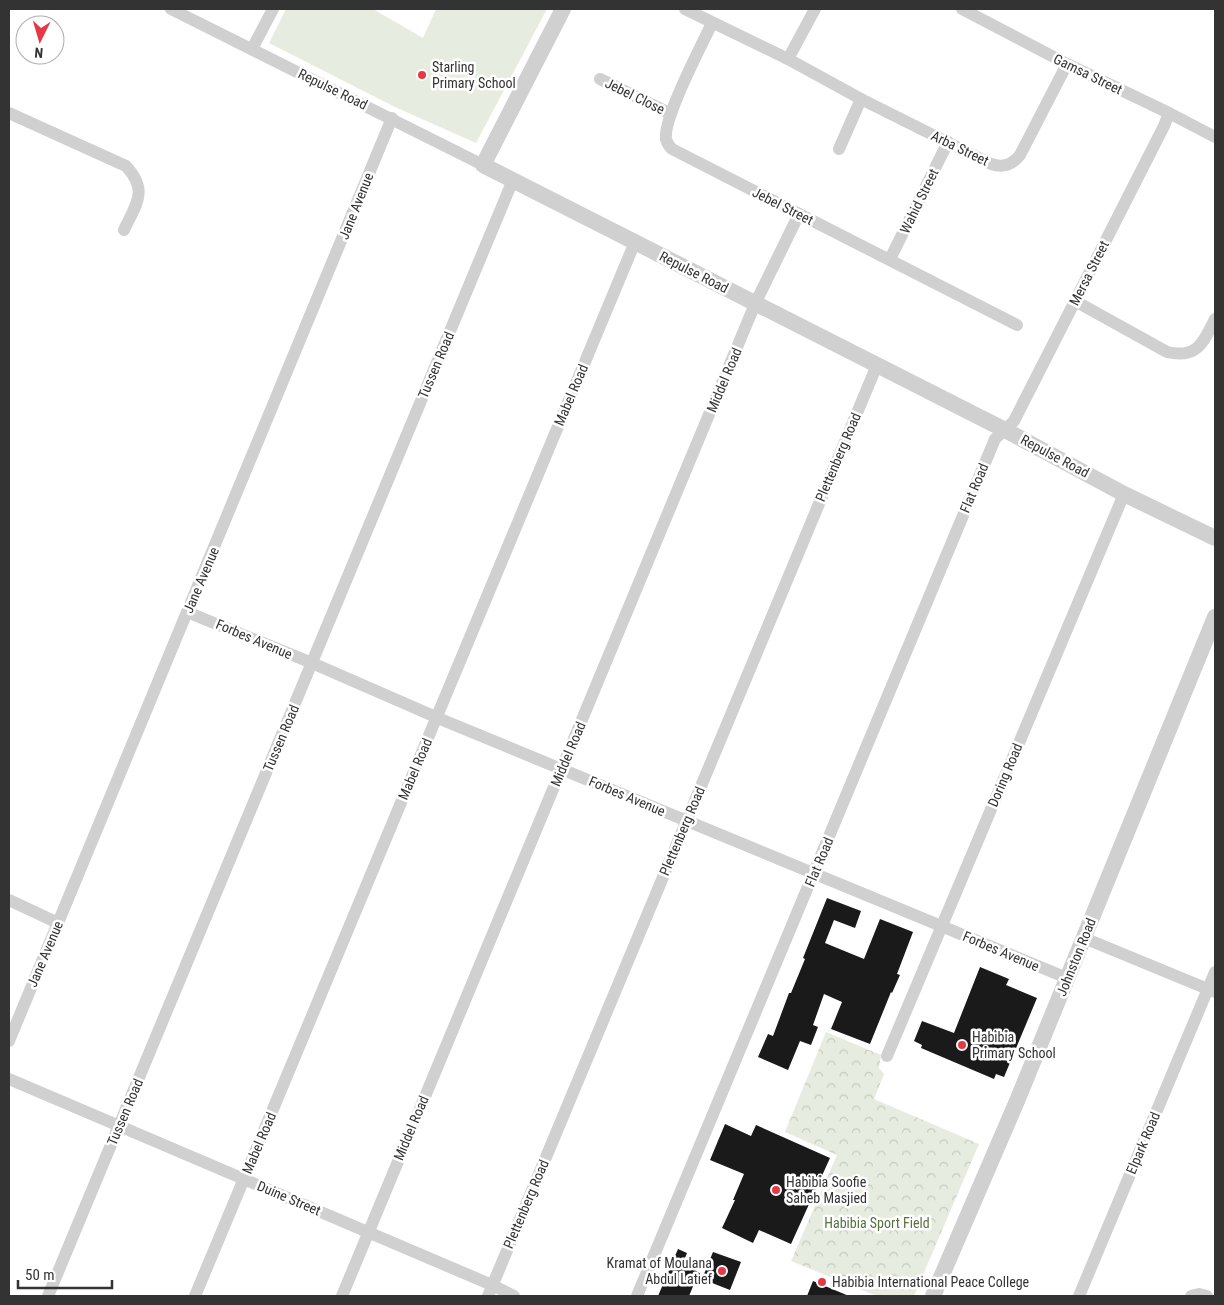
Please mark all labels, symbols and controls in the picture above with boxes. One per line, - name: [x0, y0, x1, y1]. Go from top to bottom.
- north arrow: [15, 15, 65, 65]
- text: N: [34, 45, 44, 61]
- street label: Gamsa Street: [1051, 50, 1125, 98]
- place label: Starling Primary School: [432, 59, 516, 91]
- street label: Repulse Road: [296, 65, 370, 113]
- marker: Starling Primary School: [416, 69, 428, 81]
- street label: Jebel Close: [603, 75, 668, 117]
- street label: Arba Street: [929, 127, 991, 169]
- street label: Wahid Street: [896, 166, 942, 236]
- street label: Jane Avenue: [335, 170, 377, 242]
- street label: Jebel Street: [750, 184, 816, 228]
- street label: Mersa Street: [1066, 238, 1112, 308]
- street label: Repulse Road: [657, 248, 731, 296]
- street label: Tussen Road: [415, 329, 457, 401]
- street label: Middel Road: [703, 345, 745, 415]
- street label: Mabel Road: [551, 362, 591, 428]
- street label: Plettenberg Road: [812, 410, 864, 504]
- street label: Repulse Road: [1018, 431, 1092, 481]
- street label: Flat Road: [956, 461, 992, 515]
- street label: Jane Avenue: [180, 544, 222, 616]
- street label: Forbes Avenue: [213, 616, 295, 662]
- street label: Tussen Road: [260, 702, 302, 774]
- street label: Middel Road: [547, 719, 589, 789]
- street label: Mabel Road: [395, 736, 435, 802]
- street label: Doring Road: [984, 741, 1026, 809]
- street label: Forbes Avenue: [586, 773, 668, 819]
- street label: Plettenberg Road: [656, 784, 708, 878]
- street label: Flat Road: [801, 835, 837, 889]
- street label: Johnston Road: [1053, 916, 1099, 998]
- street label: Jane Avenue: [24, 918, 66, 990]
- street label: Forbes Avenue: [960, 928, 1042, 974]
- place label: Habibia Primary School: [972, 1029, 1056, 1061]
- marker: Habibia Primary School: [956, 1039, 968, 1051]
- street label: Tussen Road: [104, 1076, 146, 1148]
- street label: Middel Road: [390, 1093, 432, 1163]
- street label: Mabel Road: [239, 1110, 279, 1176]
- street label: Elpark Road: [1123, 1110, 1163, 1176]
- street label: Plettenberg Road: [500, 1157, 552, 1251]
- place label: Habibia Soofie Saheb Masjied: [786, 1174, 867, 1206]
- street label: Duine Street: [255, 1177, 323, 1219]
- marker: Habibia Soofie Saheb Masjied: [770, 1184, 782, 1196]
- park label: Habibia Sport Field: [824, 1215, 930, 1231]
- place label: Kramat of Moulana Abdul Latief: [607, 1255, 713, 1287]
- scale bar: [18, 1258, 111, 1290]
- marker: Kramat of Moulana Abdul Latief: [716, 1265, 728, 1277]
- text: 50 m: [25, 1266, 55, 1284]
- place label: Habibia International Peace College: [832, 1274, 1030, 1290]
- marker: Habibia International Peace College: [816, 1276, 828, 1288]

